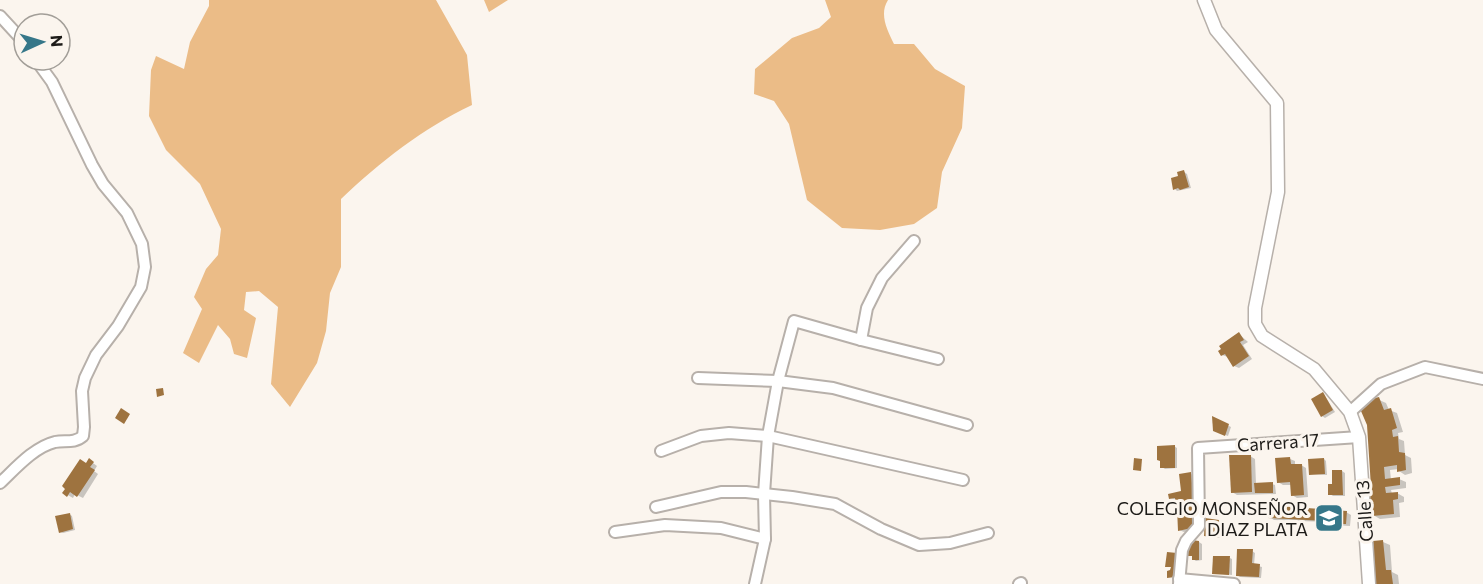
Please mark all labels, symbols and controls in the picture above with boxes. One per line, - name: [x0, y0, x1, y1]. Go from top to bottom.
- north arrow: [12, 12, 72, 72]
- text: N: [48, 34, 67, 48]
- street label: Carrera 17: [1236, 428, 1320, 456]
- street label: Calle 13: [1351, 479, 1377, 543]
- place label: COLEGIO MONSEÑOR DIAZ PLATA: [1117, 497, 1308, 540]
- school or university icon: COLEGIO MONSEÑOR DIAZ PLATA: [1313, 502, 1345, 534]

